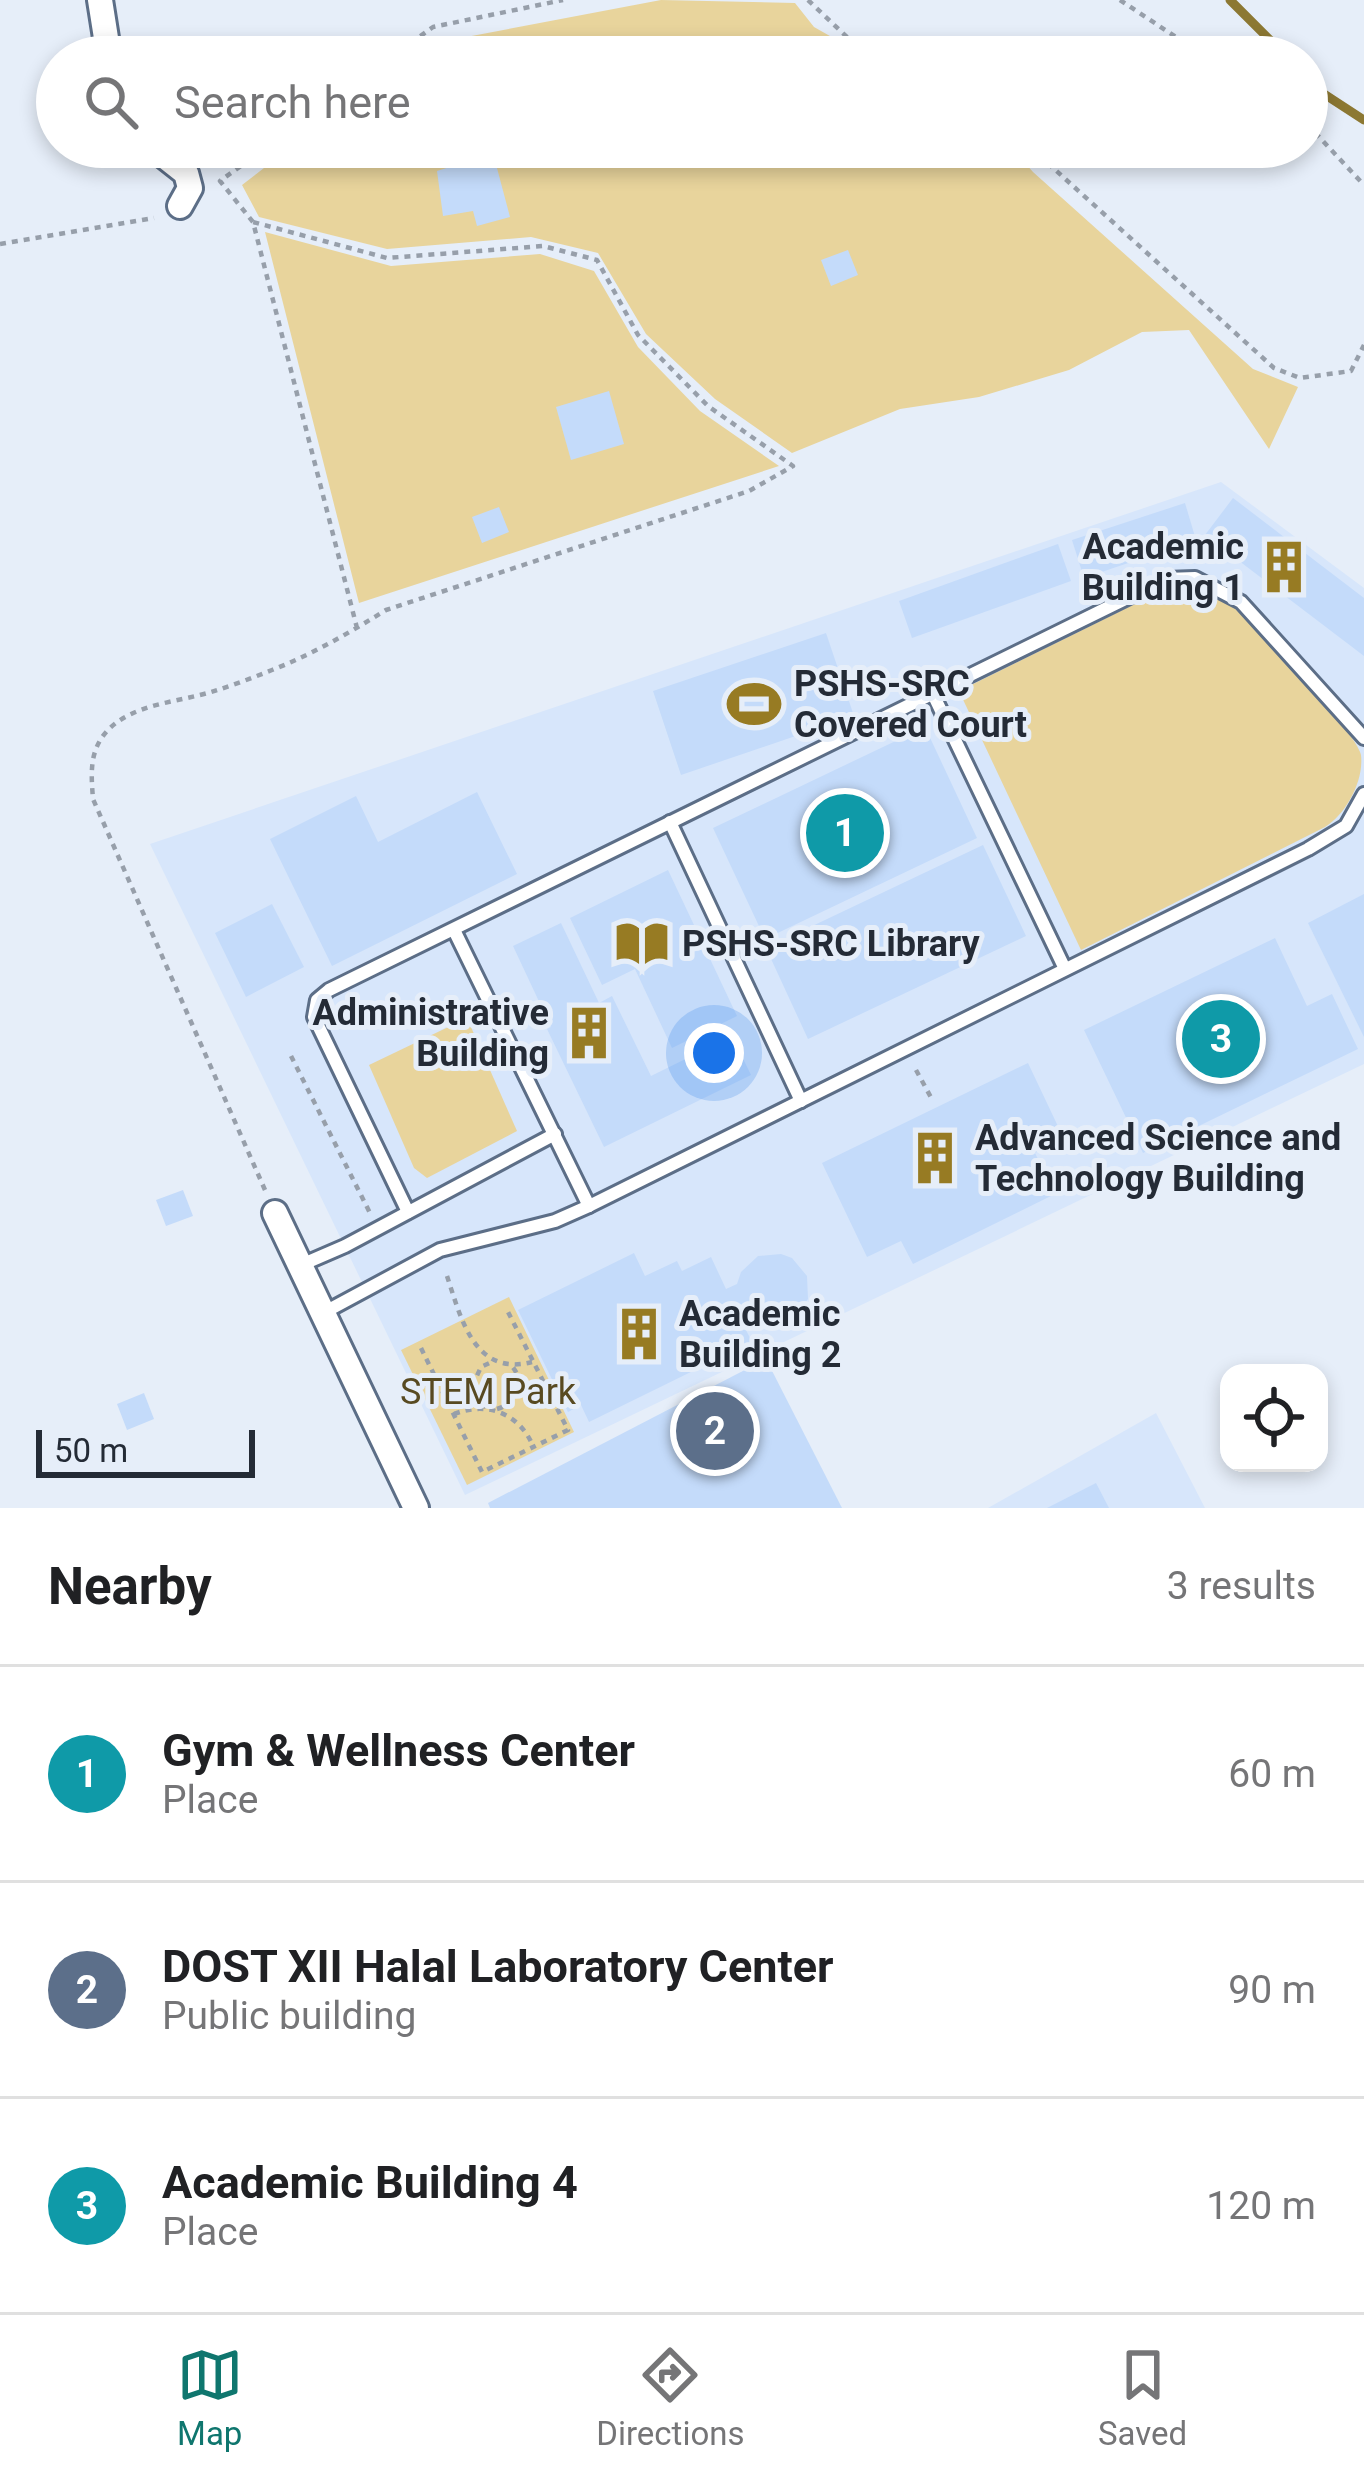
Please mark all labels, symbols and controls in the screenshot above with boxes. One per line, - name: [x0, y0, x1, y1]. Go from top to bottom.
- search box: [36, 36, 1328, 168]
- icon: search: [78, 69, 144, 135]
- text: Search here: [174, 76, 411, 129]
- place label: Academic Building 1: [1082, 526, 1244, 609]
- building icon: Academic Building 1: [1255, 538, 1313, 596]
- place label: PSHS-SRC Covered Court: [794, 663, 1027, 746]
- sports icon: PSHS-SRC Covered Court: [725, 675, 783, 733]
- pin: 1: [806, 788, 884, 878]
- library icon: PSHS-SRC Library: [613, 914, 671, 972]
- place label: PSHS-SRC Library: [682, 923, 980, 965]
- place label: Administrative Building: [312, 992, 549, 1075]
- pin: 3: [1182, 994, 1260, 1084]
- building icon: Administrative Building: [560, 1004, 618, 1062]
- your location: [684, 1023, 744, 1083]
- place label: Advanced Science and Technology Building: [975, 1117, 1341, 1200]
- building icon: Advanced Science and Technology Building: [906, 1129, 964, 1187]
- place label: Academic Building 2: [679, 1293, 841, 1376]
- building icon: Academic Building 2: [610, 1305, 668, 1363]
- map controls: [1220, 1364, 1328, 1472]
- button: locate: [1220, 1364, 1328, 1472]
- park label: STEM Park: [400, 1371, 577, 1413]
- pin: 2: [676, 1386, 754, 1476]
- scale bar: [36, 1424, 255, 1477]
- text: 50 m: [54, 1431, 128, 1470]
- text: Nearby: [48, 1557, 212, 1616]
- text: 3 results: [1167, 1563, 1316, 1609]
- text: Gym & Wellness Center: [162, 1724, 635, 1777]
- text: 1: [76, 1751, 98, 1797]
- text: 60 m: [1228, 1751, 1316, 1797]
- text: Place: [162, 1777, 258, 1823]
- text: DOST XII Halal Laboratory Center: [162, 1940, 834, 1993]
- text: 2: [76, 1967, 98, 2013]
- text: 90 m: [1228, 1967, 1316, 2013]
- text: Public building: [162, 1993, 416, 2039]
- text: Academic Building 4: [162, 2156, 578, 2209]
- text: 3: [76, 2183, 98, 2229]
- text: 120 m: [1206, 2183, 1316, 2229]
- text: Place: [162, 2209, 258, 2255]
- tab: Map: [177, 2342, 243, 2453]
- tab: Directions: [596, 2342, 745, 2453]
- tab: Saved: [1098, 2342, 1187, 2453]

